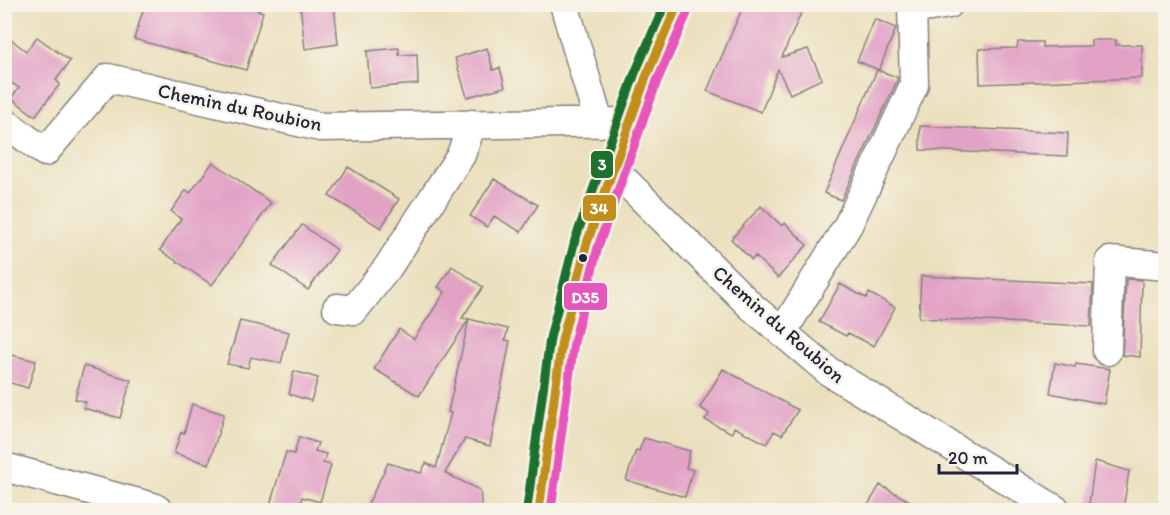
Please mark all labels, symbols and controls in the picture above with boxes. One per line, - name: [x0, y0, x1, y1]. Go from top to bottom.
- street label: Chemin du Roubion: [156, 78, 324, 136]
- line badge: 3: [590, 150, 614, 179]
- text: 3: [598, 155, 607, 174]
- line badge: 34: [582, 194, 617, 222]
- text: 34: [590, 199, 609, 218]
- unlabelled marker: [577, 252, 589, 264]
- street label: Chemin du Roubion: [708, 260, 850, 388]
- line badge: D35: [563, 282, 608, 311]
- text: D35: [571, 288, 599, 307]
- scale bar: [939, 437, 1017, 475]
- text: 20 m: [948, 447, 988, 469]

